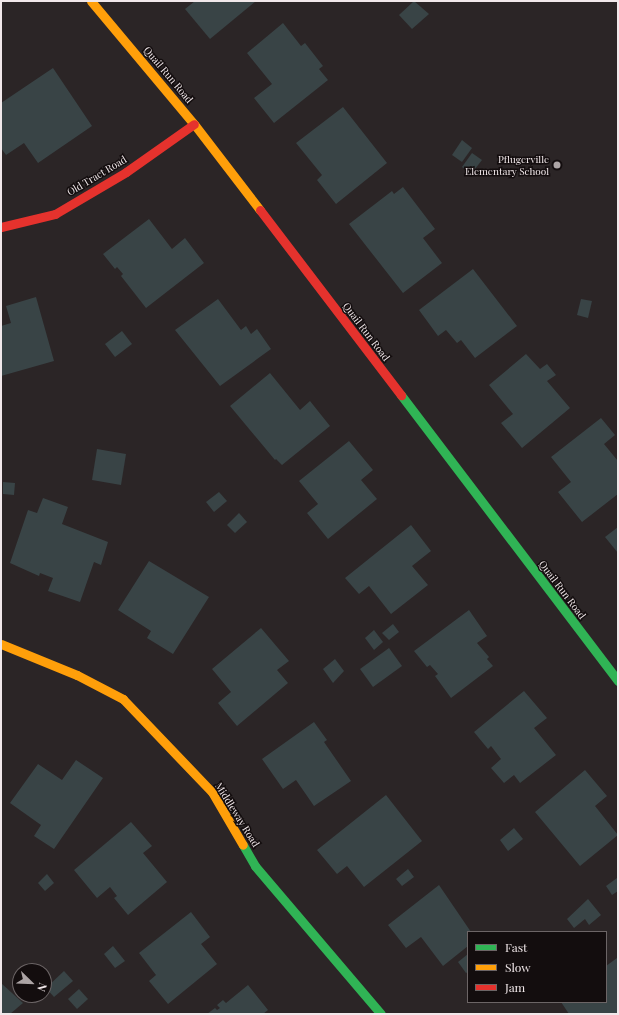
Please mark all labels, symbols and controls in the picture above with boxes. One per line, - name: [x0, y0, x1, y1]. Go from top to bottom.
- street label: Quail Run Road: [141, 44, 195, 106]
- street label: Old Tract Road: [65, 153, 129, 199]
- place label: Pflugerville Elementary School: [465, 153, 549, 176]
- marker: Pflugerville Elementary School: [552, 160, 562, 170]
- street label: Quail Run Road: [340, 300, 392, 364]
- street label: Quail Run Road: [536, 558, 588, 622]
- street label: Middleway Road: [212, 780, 262, 850]
- legend: [467, 931, 607, 1003]
- text: Fast: [505, 939, 527, 955]
- text: Slow: [505, 959, 531, 975]
- north arrow: [12, 963, 52, 1003]
- text: Jam: [505, 979, 525, 995]
- text: N: [34, 981, 51, 994]

